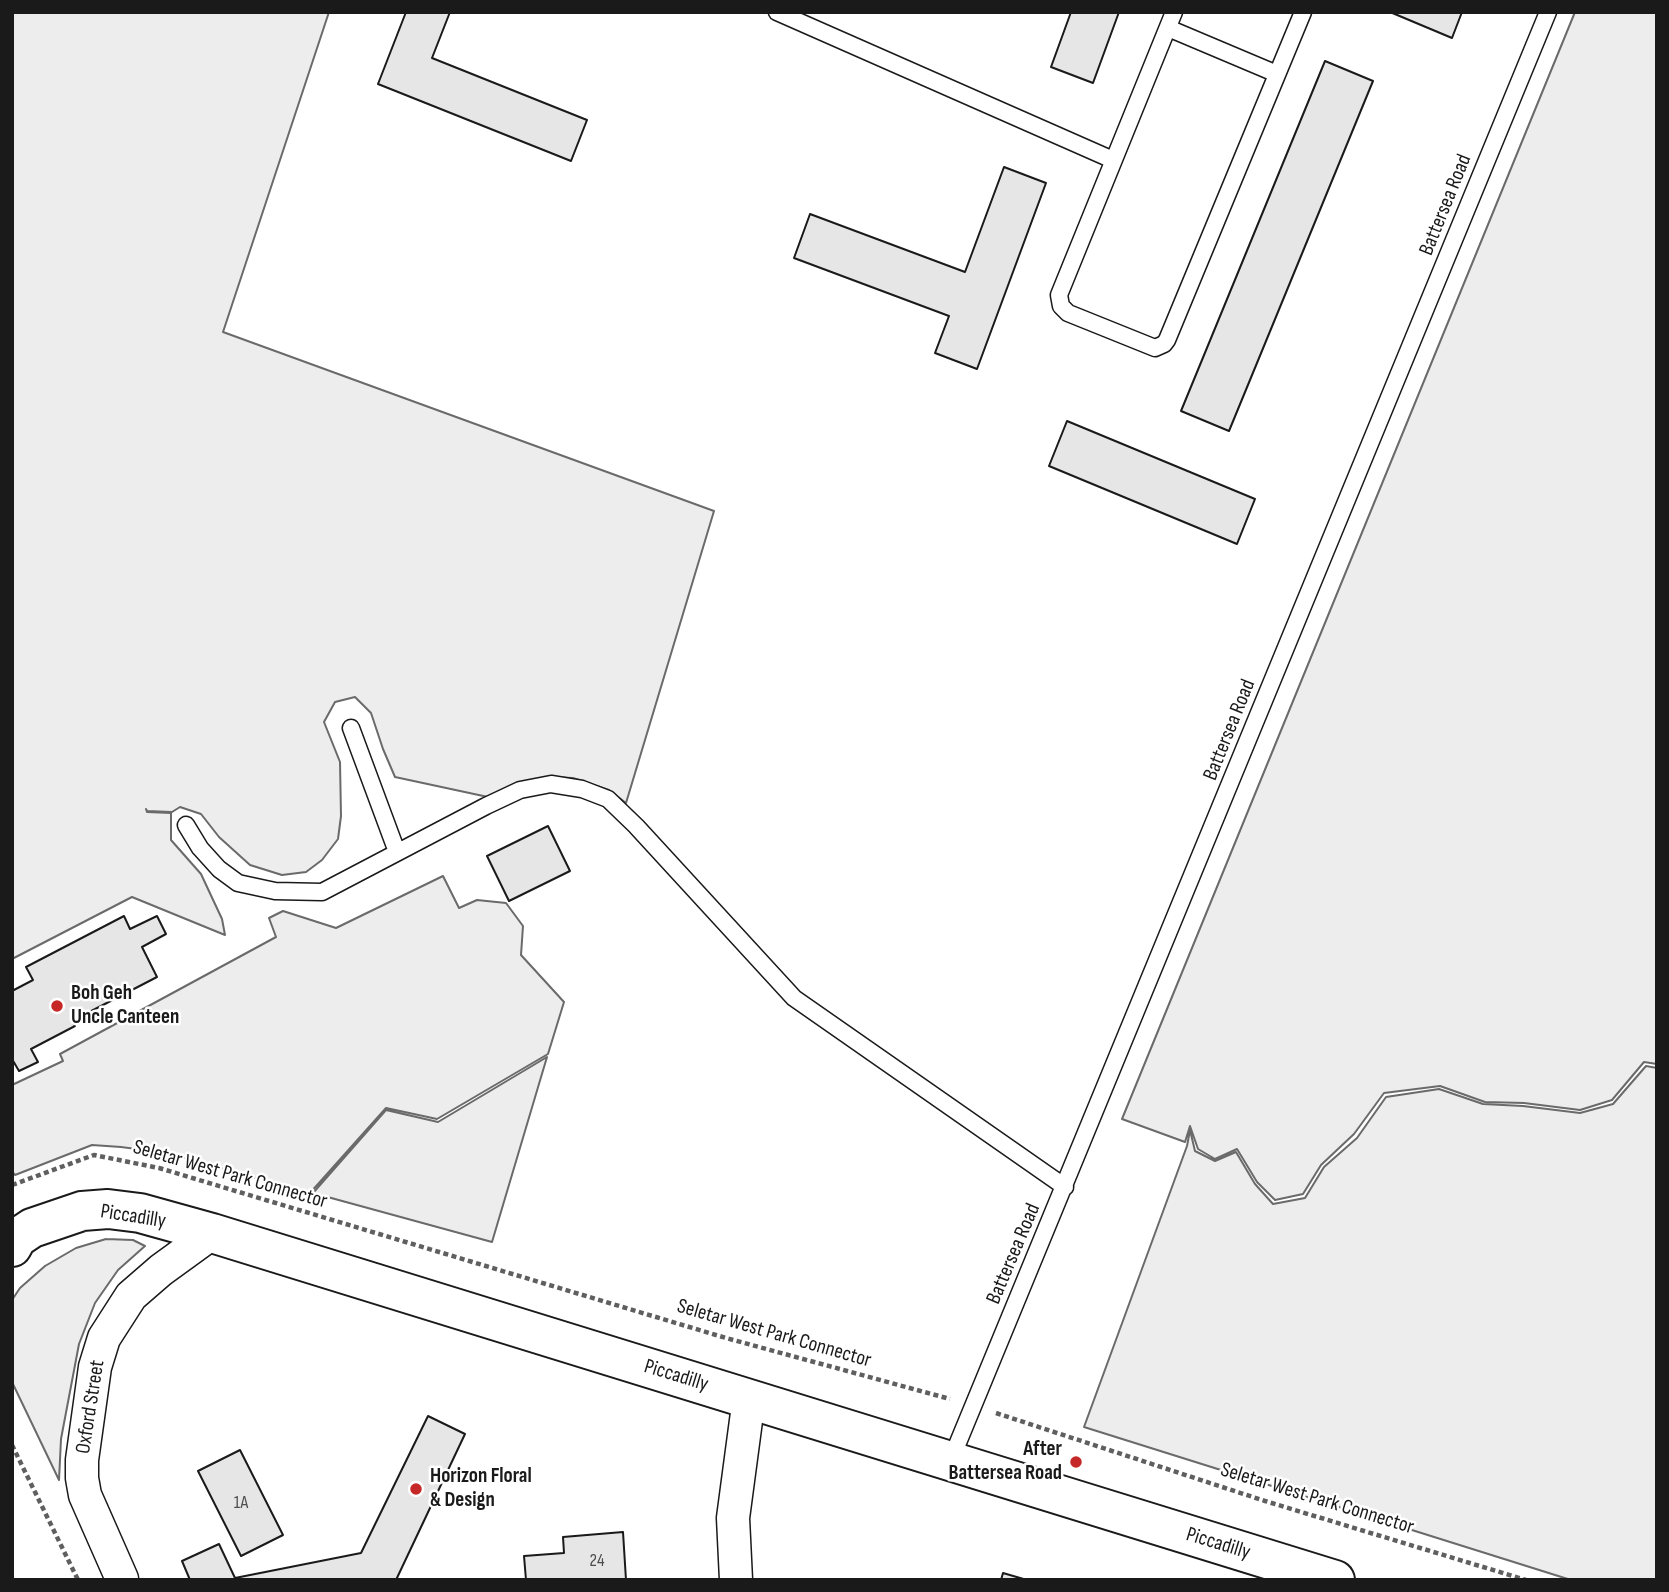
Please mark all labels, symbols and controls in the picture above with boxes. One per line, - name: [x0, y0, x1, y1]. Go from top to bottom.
- street label: Battersea Road: [1414, 151, 1478, 259]
- street label: Battersea Road: [1198, 676, 1262, 784]
- place label: Boh Geh Uncle Canteen: [71, 981, 179, 1031]
- marker: Boh Geh Uncle Canteen: [49, 998, 65, 1014]
- street label: Seletar West Park Connector: [130, 1135, 330, 1215]
- street label: Piccadilly: [98, 1199, 168, 1235]
- street label: Battersea Road: [982, 1200, 1046, 1308]
- street label: Seletar West Park Connector: [674, 1294, 874, 1374]
- street label: Piccadilly: [641, 1354, 711, 1398]
- street label: Oxford Street: [71, 1358, 111, 1456]
- place label: After Battersea Road: [948, 1437, 1062, 1487]
- marker: After Battersea Road: [1068, 1454, 1084, 1470]
- street label: Seletar West Park Connector: [1217, 1458, 1417, 1540]
- place label: Horizon Floral & Design: [430, 1464, 532, 1514]
- marker: Horizon Floral & Design: [408, 1481, 424, 1497]
- house number: 1A: [234, 1492, 248, 1514]
- street label: Piccadilly: [1183, 1522, 1253, 1566]
- house number: 24: [590, 1550, 604, 1572]

